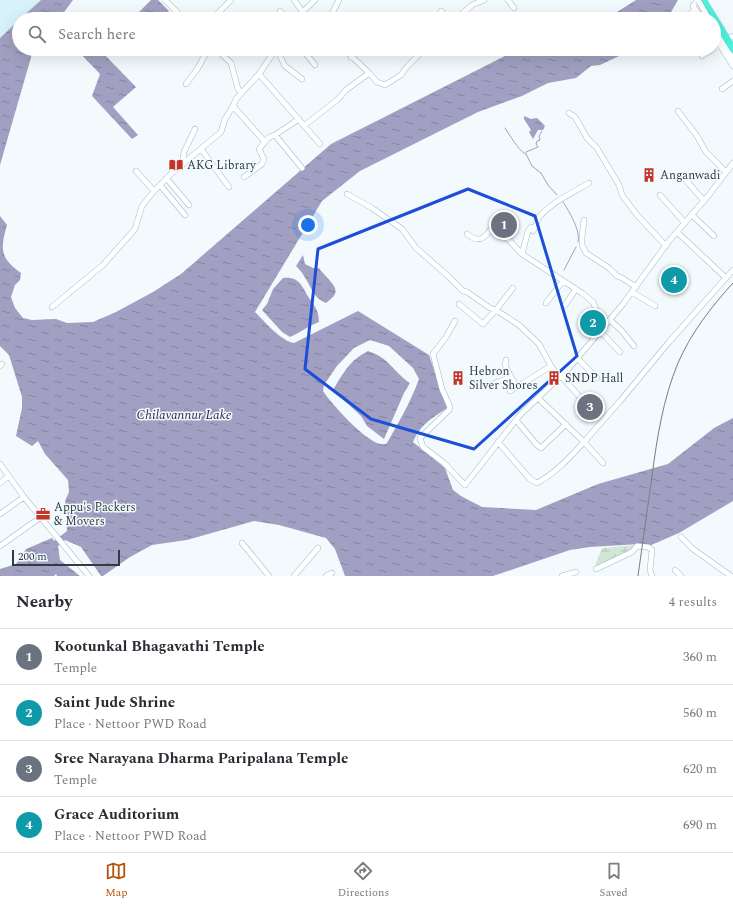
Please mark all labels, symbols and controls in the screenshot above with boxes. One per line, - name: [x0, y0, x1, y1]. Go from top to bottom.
- search box: [12, 12, 721, 56]
- icon: search: [26, 23, 48, 45]
- text: Search here: [58, 23, 136, 46]
- place label: AKG Library: [187, 156, 257, 175]
- library icon: AKG Library: [168, 157, 184, 173]
- place label: Anganwadi: [660, 166, 721, 185]
- building icon: Anganwadi: [641, 167, 657, 183]
- pin: 1: [491, 210, 517, 240]
- your location: [298, 215, 318, 235]
- pin: 4: [661, 265, 687, 295]
- pin: 2: [580, 308, 606, 338]
- place label: Hebron Silver Shores: [469, 362, 538, 395]
- place label: SNDP Hall: [565, 369, 623, 388]
- building icon: Hebron Silver Shores: [450, 370, 466, 386]
- building icon: SNDP Hall: [546, 370, 562, 386]
- pin: 3: [577, 392, 603, 422]
- water label: Chilavannur Lake: [137, 405, 232, 425]
- place label: Appu's Packers & Movers: [54, 498, 136, 531]
- office icon: Appu's Packers & Movers: [35, 506, 51, 522]
- scale bar: [12, 548, 120, 567]
- text: 200 m: [18, 548, 47, 565]
- text: Nearby: [16, 589, 72, 615]
- text: 4 results: [669, 592, 717, 612]
- text: Kootunkal Bhagavathi Temple: [54, 635, 265, 658]
- text: 1: [25, 647, 33, 667]
- text: 360 m: [683, 647, 717, 667]
- text: Temple: [54, 658, 97, 678]
- text: Saint Jude Shrine: [54, 691, 175, 714]
- text: 2: [25, 703, 33, 723]
- text: 560 m: [683, 703, 717, 723]
- text: Place · Nettoor PWD Road: [54, 714, 207, 734]
- text: Sree Narayana Dharma Paripalana Temple: [54, 747, 349, 770]
- text: 3: [25, 759, 33, 779]
- text: 620 m: [683, 759, 717, 779]
- text: Temple: [54, 770, 97, 790]
- text: Grace Auditorium: [54, 803, 179, 826]
- text: 4: [25, 815, 33, 835]
- text: 690 m: [683, 815, 717, 835]
- text: Place · Nettoor PWD Road: [54, 826, 207, 846]
- tab: Map: [105, 860, 127, 901]
- tab: Directions: [338, 860, 389, 901]
- tab: Saved: [600, 860, 628, 901]

